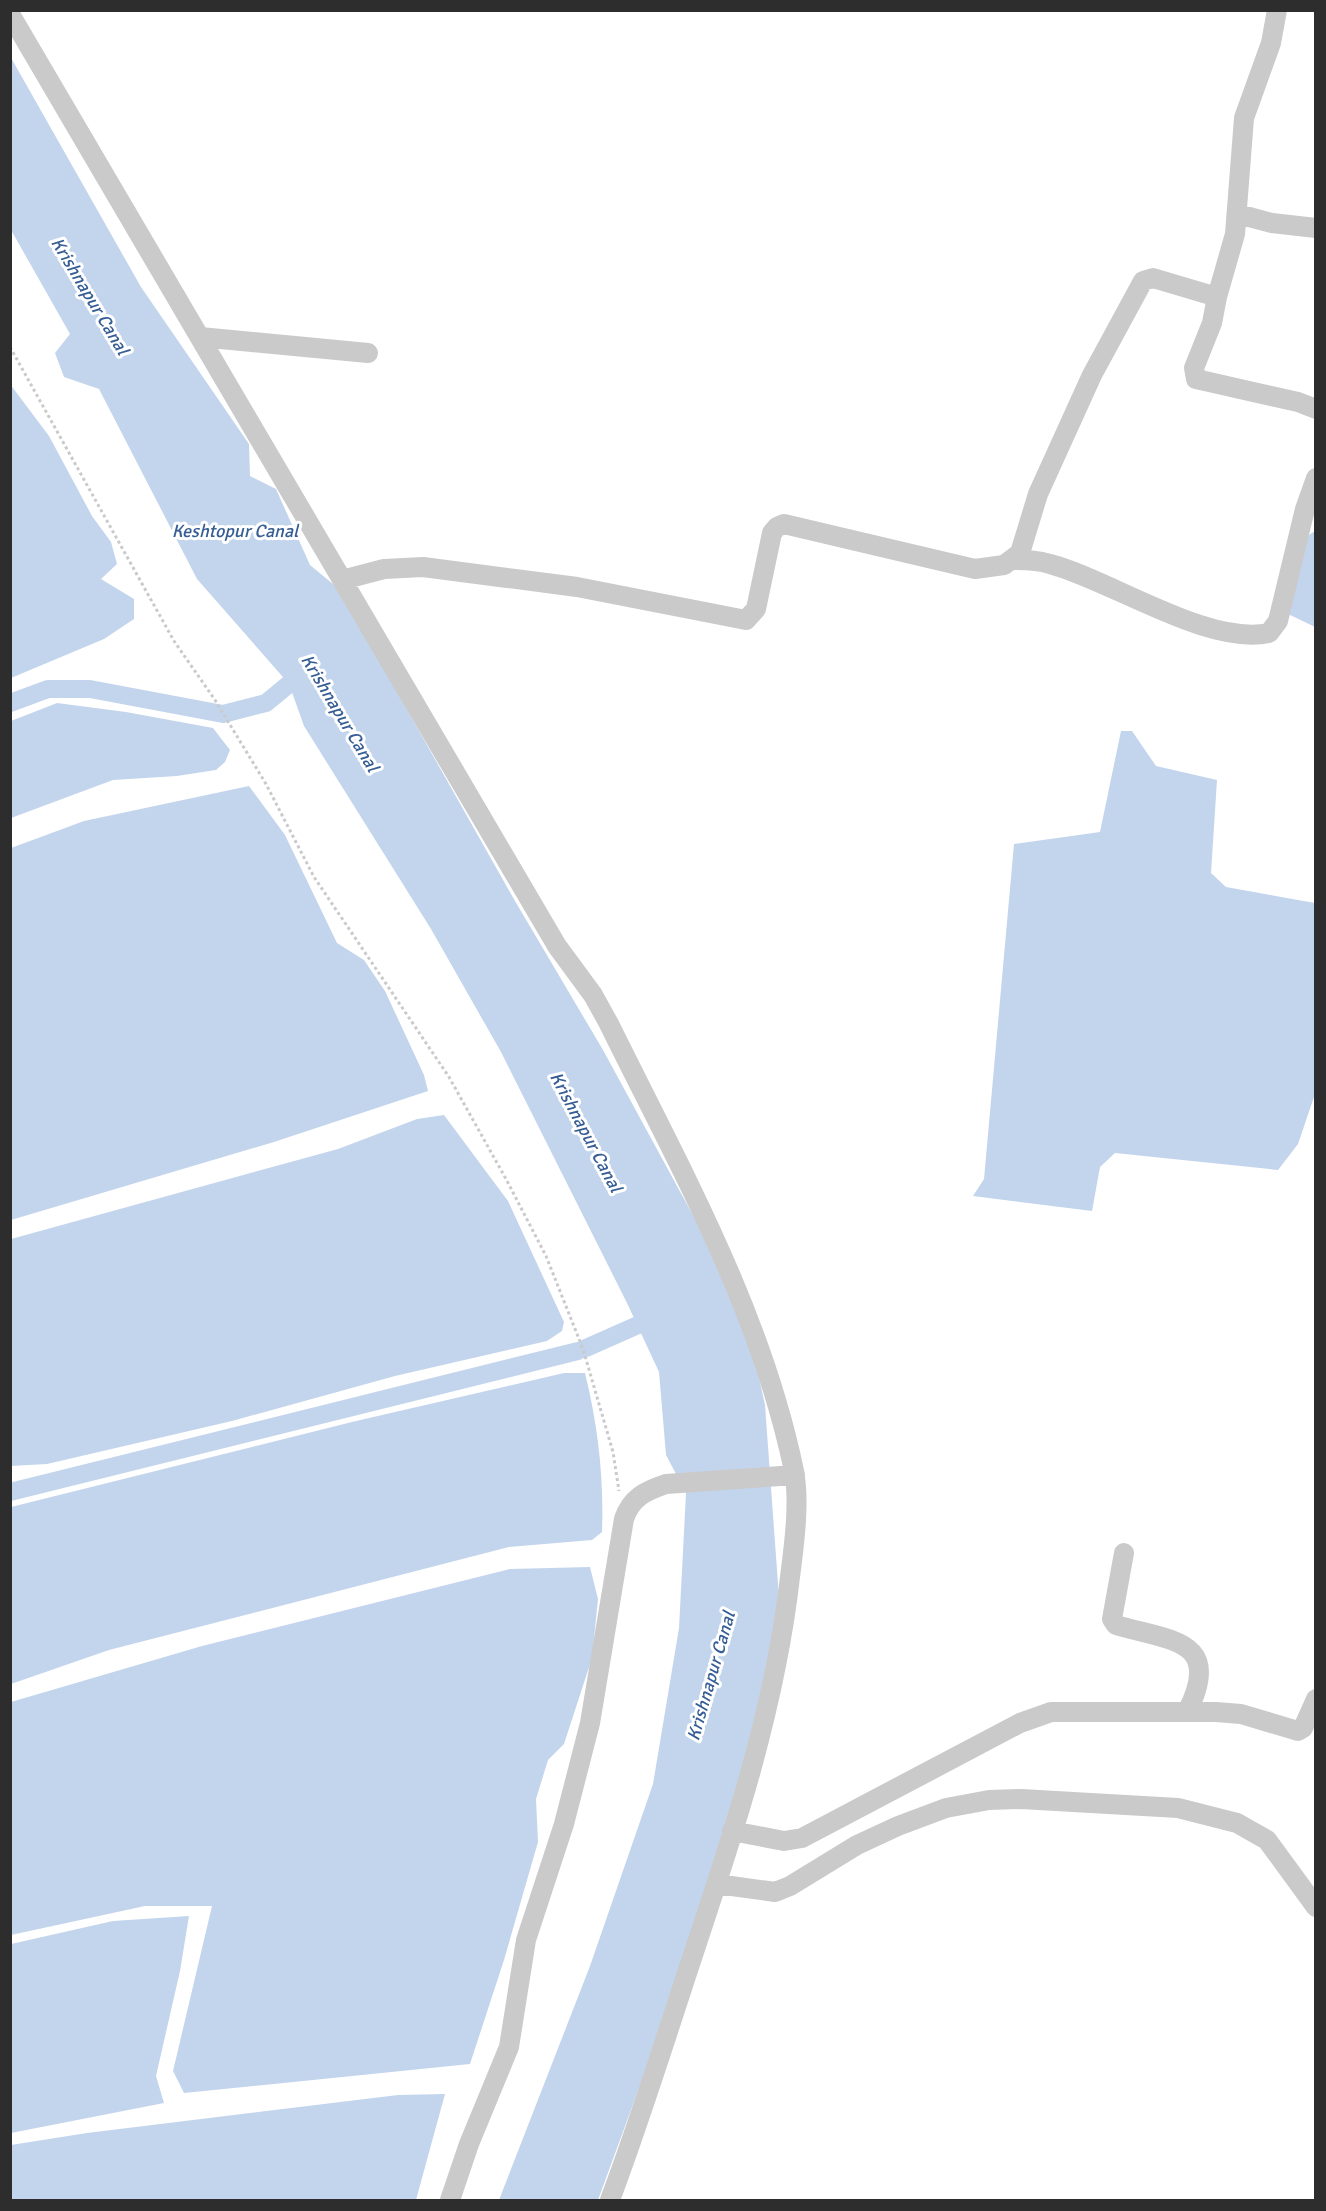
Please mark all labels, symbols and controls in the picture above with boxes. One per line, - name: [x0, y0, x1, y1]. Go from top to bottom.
- water label: Krishnapur Canal: [46, 233, 135, 360]
- water label: Keshtopur Canal: [172, 520, 300, 542]
- water label: Krishnapur Canal: [296, 650, 385, 777]
- water label: Krishnapur Canal: [545, 1068, 628, 1197]
- water label: Krishnapur Canal: [682, 1607, 740, 1743]

